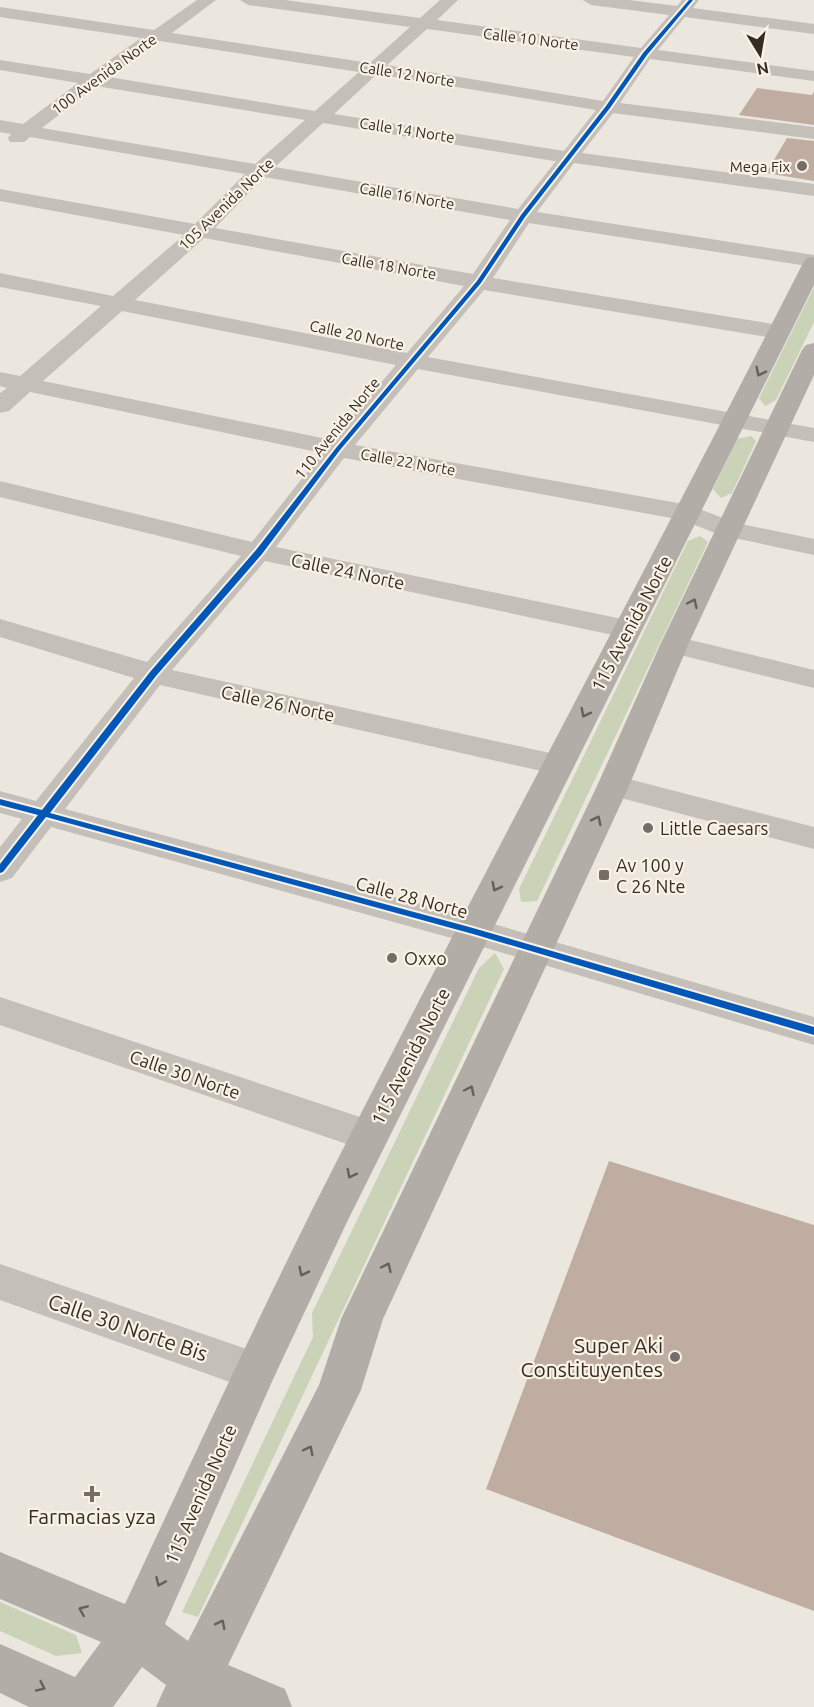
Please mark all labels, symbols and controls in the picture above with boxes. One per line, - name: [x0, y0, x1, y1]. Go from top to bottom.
- north arrow: [730, 24, 790, 84]
- street label: Calle 10 Norte: [482, 25, 580, 53]
- street label: 100 Avenida Norte: [48, 30, 160, 118]
- street label: Calle 12 Norte: [358, 58, 456, 90]
- text: N: [755, 59, 770, 79]
- street label: Calle 14 Norte: [358, 114, 456, 146]
- street label: 105 Avenida Norte: [175, 154, 277, 254]
- place label: Mega Fix: [730, 158, 790, 175]
- marker: Mega Fix: [795, 159, 809, 173]
- street label: Calle 16 Norte: [358, 179, 456, 213]
- street label: Calle 18 Norte: [340, 249, 438, 283]
- street label: Calle 20 Norte: [308, 317, 406, 353]
- one-way arrow: [755, 365, 767, 376]
- street label: 110 Avenida Norte: [291, 374, 383, 482]
- street label: Calle 22 Norte: [359, 445, 457, 479]
- street label: Calle 24 Norte: [289, 549, 407, 593]
- street label: 115 Avenida Norte: [587, 552, 675, 694]
- one-way arrow: [686, 599, 698, 610]
- street label: Calle 26 Norte: [219, 681, 337, 725]
- one-way arrow: [580, 707, 592, 718]
- one-way arrow: [590, 815, 601, 826]
- place label: Little Caesars: [660, 818, 769, 838]
- marker: Little Caesars: [641, 821, 655, 835]
- place label: Av 100 y C 26 Nte: [616, 855, 685, 896]
- marker: Av 100 y C 26 Nte: [597, 868, 611, 882]
- street label: Calle 28 Norte: [354, 872, 470, 922]
- one-way arrow: [492, 881, 503, 891]
- place label: Oxxo: [404, 948, 447, 968]
- marker: Oxxo: [385, 951, 399, 965]
- street label: 115 Avenida Norte: [367, 984, 453, 1128]
- street label: Calle 30 Norte: [127, 1046, 243, 1102]
- one-way arrow: [463, 1086, 475, 1097]
- one-way arrow: [347, 1167, 359, 1178]
- one-way arrow: [380, 1262, 392, 1273]
- one-way arrow: [299, 1265, 311, 1276]
- street label: Calle 30 Norte Bis: [45, 1288, 211, 1366]
- place label: Super Aki Constituyentes: [521, 1333, 663, 1381]
- marker: Super Aki Constituyentes: [668, 1350, 682, 1364]
- street label: 115 Avenida Norte: [160, 1421, 240, 1567]
- one-way arrow: [302, 1446, 313, 1456]
- marker: Farmacias yza: [85, 1487, 99, 1501]
- place label: Farmacias yza: [28, 1504, 156, 1528]
- one-way arrow: [155, 1576, 167, 1587]
- one-way arrow: [79, 1605, 90, 1617]
- one-way arrow: [214, 1620, 226, 1631]
- one-way arrow: [35, 1680, 46, 1692]

